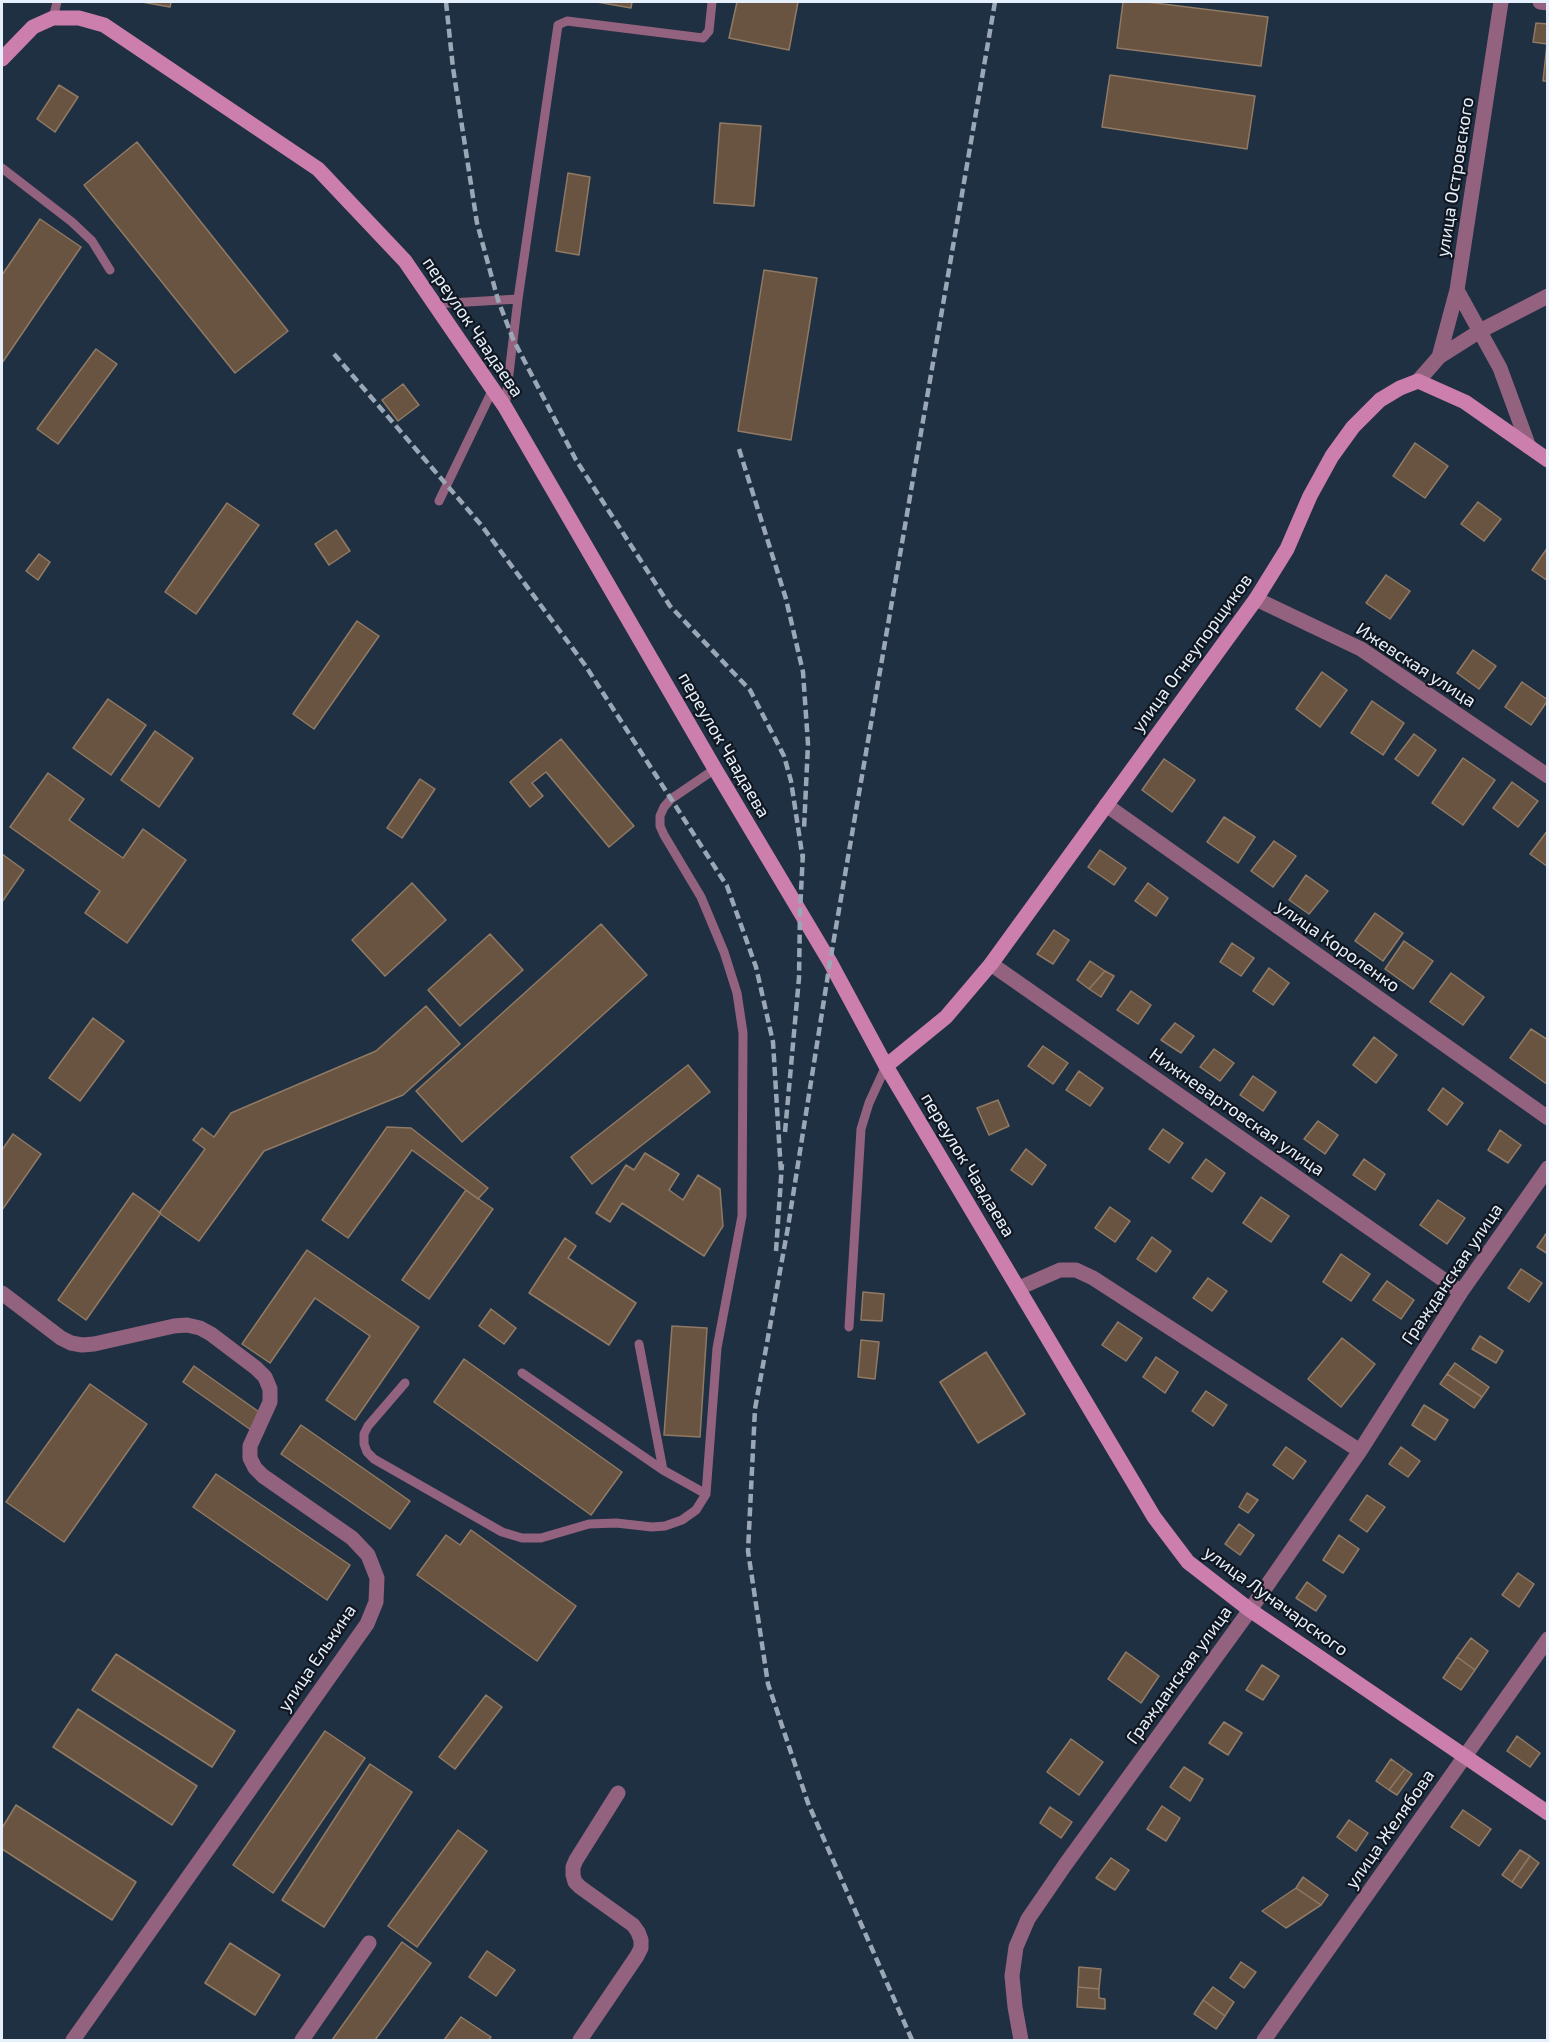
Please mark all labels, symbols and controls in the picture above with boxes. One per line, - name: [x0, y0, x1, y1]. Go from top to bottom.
- street label: улица Островского: [1432, 95, 1478, 259]
- street label: переулок Чаадаева: [418, 253, 528, 401]
- street label: улица Огнеупорщиков: [1127, 569, 1257, 737]
- street label: Ижевская улица: [1352, 618, 1480, 712]
- street label: переулок Чаадаева: [674, 668, 774, 822]
- street label: улица Короленко: [1272, 895, 1404, 997]
- street label: Нижневартовская улица: [1145, 1043, 1329, 1181]
- street label: переулок Чаадаева: [916, 1089, 1020, 1241]
- street label: Гражданская улица: [1397, 1199, 1507, 1349]
- street label: улица Луначарского: [1200, 1541, 1352, 1661]
- street label: улица Елькина: [273, 1600, 361, 1716]
- street label: Гражданская улица: [1122, 1602, 1236, 1748]
- street label: улица Желябова: [1341, 1765, 1439, 1893]

